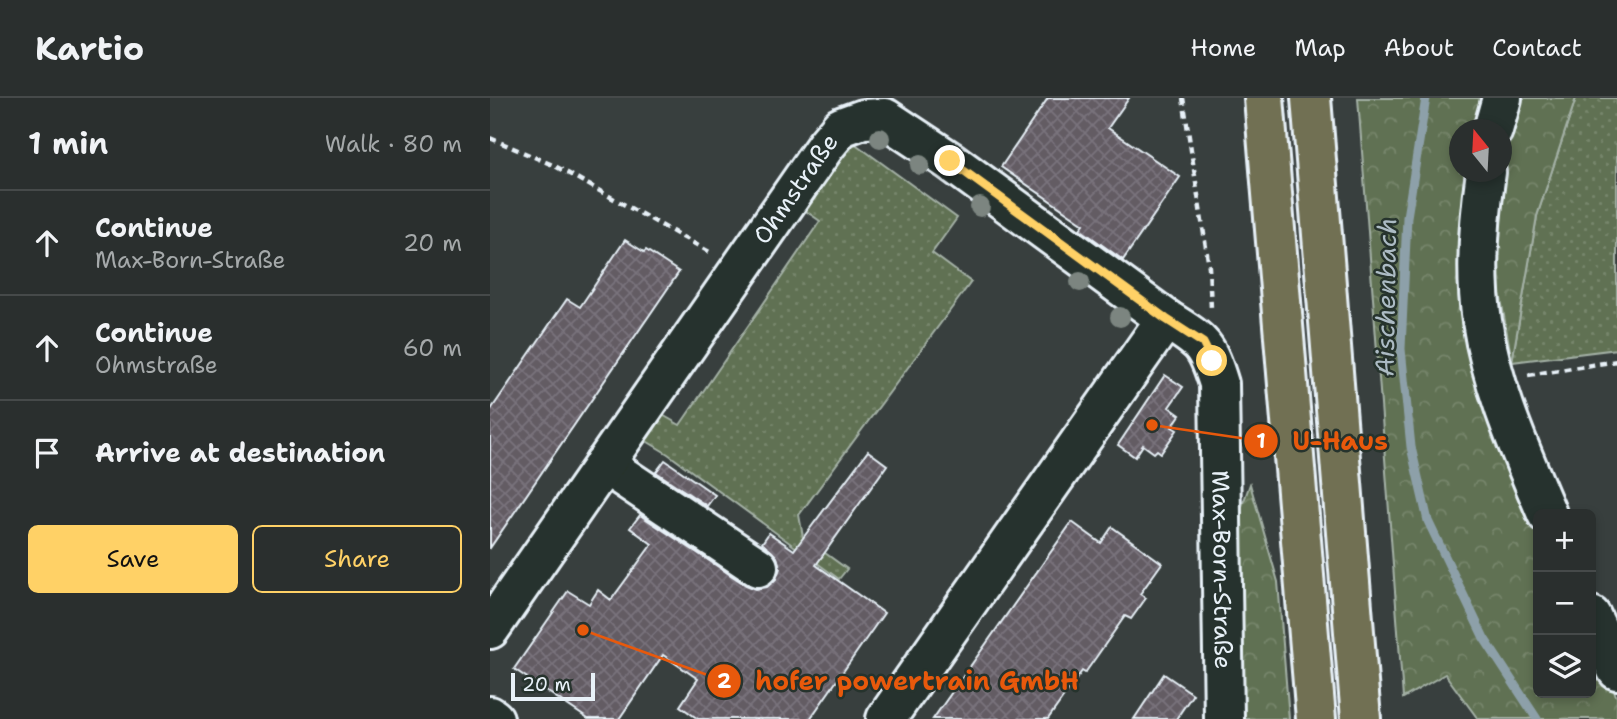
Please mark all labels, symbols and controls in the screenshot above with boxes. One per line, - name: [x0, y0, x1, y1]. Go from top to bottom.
- text: Kartio: [35, 26, 144, 71]
- text: Home: [1190, 32, 1256, 64]
- text: Map: [1294, 32, 1346, 64]
- text: About: [1384, 32, 1454, 64]
- text: Contact: [1492, 32, 1582, 64]
- north arrow: [1449, 119, 1512, 182]
- text: 1 min: [28, 123, 108, 164]
- street label: Ohmstraße: [746, 126, 845, 250]
- text: Walk · 80 m: [325, 129, 462, 159]
- route end: [934, 145, 965, 176]
- text: Continue: [95, 210, 213, 245]
- water label: Aischenbach: [1367, 217, 1404, 377]
- icon: ahead: [28, 224, 66, 262]
- text: 20 m: [403, 228, 462, 258]
- text: Max-Born-Straße: [95, 245, 286, 275]
- text: Continue: [95, 315, 213, 350]
- icon: ahead: [28, 329, 66, 367]
- text: 60 m: [403, 333, 462, 363]
- route start: [1196, 345, 1227, 376]
- text: Ohmstraße: [95, 350, 218, 380]
- callout: U-Haus: [1244, 417, 1402, 464]
- text: U-Haus: [1292, 423, 1388, 458]
- text: 1: [1256, 427, 1266, 455]
- icon: arrive: [28, 434, 66, 472]
- text: Arrive at destination: [95, 435, 385, 470]
- street label: Max-Born-Straße: [1204, 470, 1239, 670]
- map controls: [1533, 509, 1596, 698]
- button: +: [1533, 509, 1596, 572]
- button: Save: [28, 525, 238, 593]
- button: Share: [252, 525, 462, 593]
- button: −: [1533, 572, 1596, 635]
- button: layers: [1533, 635, 1596, 698]
- callout: hofer powertrain GmbH: [706, 657, 1093, 704]
- text: hofer powertrain GmbH: [755, 663, 1079, 698]
- text: 2: [717, 667, 732, 695]
- scale bar: [511, 670, 595, 702]
- text: 20 m: [522, 672, 571, 697]

